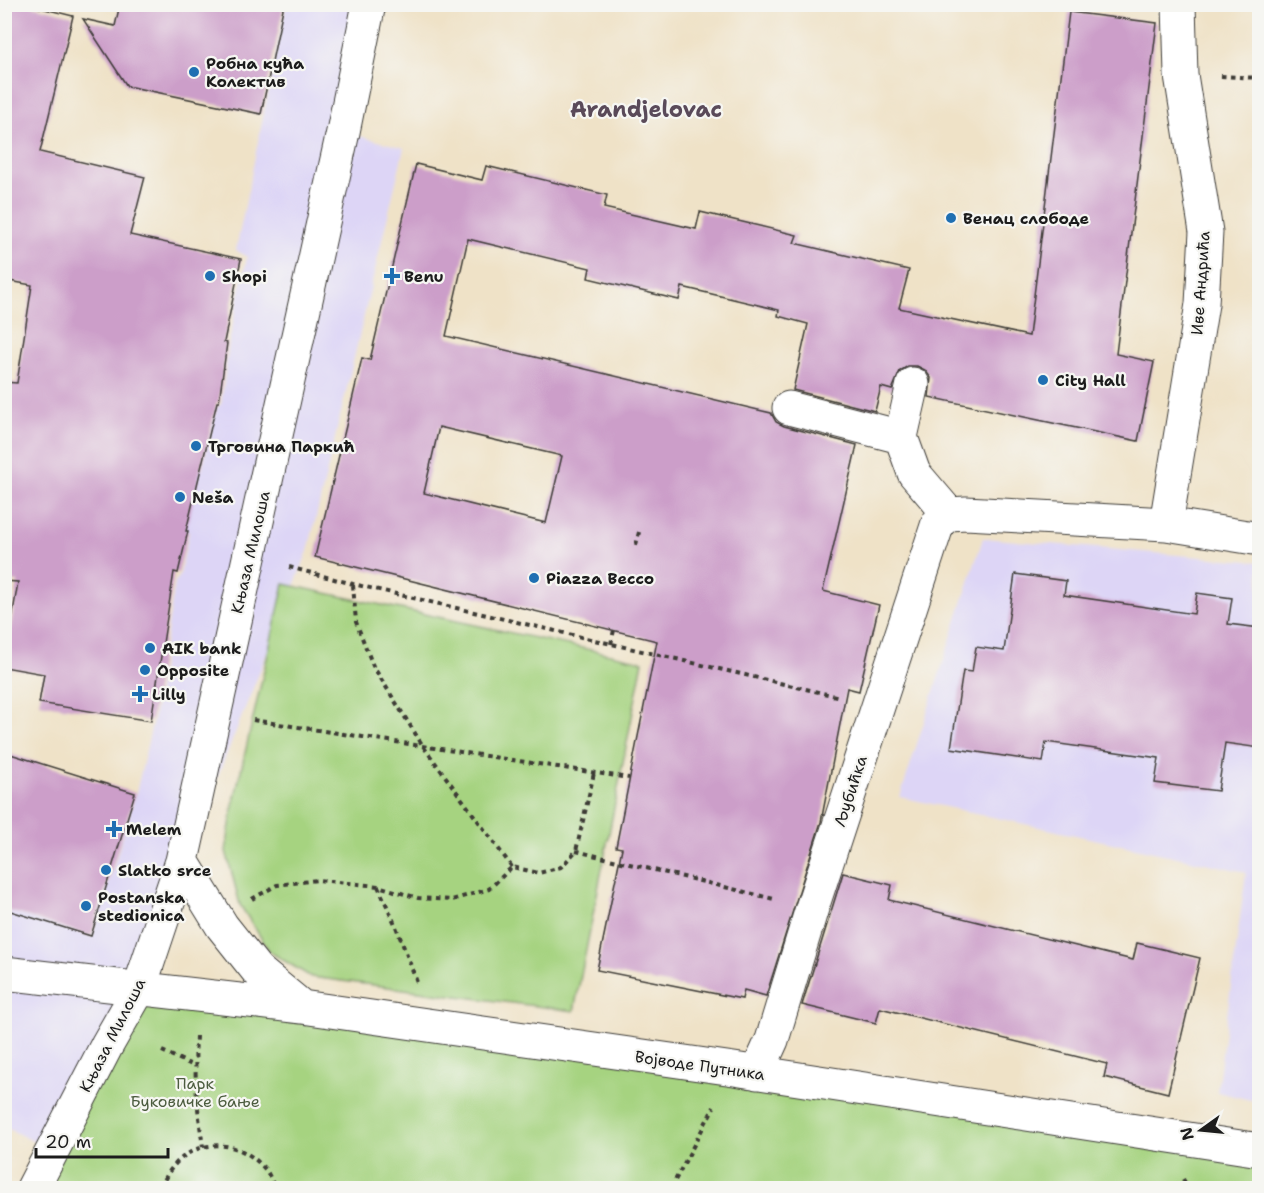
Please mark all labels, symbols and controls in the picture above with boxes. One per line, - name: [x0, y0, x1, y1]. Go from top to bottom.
- place label: Робна кућа Колектив: [206, 53, 304, 92]
- marker: Робна кућа Колектив: [187, 65, 201, 79]
- district label: Arandjelovac: [570, 95, 722, 124]
- place label: Венац слободе: [963, 208, 1089, 229]
- marker: Венац слободе: [944, 211, 958, 225]
- street label: Иве Андрића: [1186, 230, 1215, 336]
- place label: Shopi: [222, 266, 267, 287]
- place label: Benu: [404, 266, 444, 287]
- marker: Shopi: [203, 269, 217, 283]
- marker: Benu: [385, 269, 399, 283]
- place label: City Hall: [1055, 370, 1126, 391]
- marker: City Hall: [1036, 373, 1050, 387]
- place label: Трговина Паркић: [208, 436, 355, 457]
- marker: Трговина Паркић: [189, 439, 203, 453]
- place label: Neša: [192, 487, 234, 508]
- street label: Књаза Милоша: [226, 489, 275, 616]
- marker: Neša: [173, 490, 187, 504]
- place label: Piazza Becco: [546, 568, 654, 589]
- marker: Piazza Becco: [527, 571, 541, 585]
- place label: AIK bank: [162, 638, 241, 659]
- marker: AIK bank: [143, 641, 157, 655]
- place label: Opposite: [157, 660, 230, 681]
- marker: Opposite: [138, 663, 152, 677]
- place label: Lilly: [152, 684, 186, 705]
- marker: Lilly: [133, 687, 147, 701]
- street label: Љубићка: [829, 753, 872, 829]
- place label: Melem: [126, 819, 182, 840]
- marker: Melem: [107, 822, 121, 836]
- place label: Slatko srce: [118, 860, 212, 881]
- marker: Slatko srce: [99, 863, 113, 877]
- place label: Postanska stedionica: [98, 887, 185, 926]
- marker: Postanska stedionica: [79, 899, 93, 913]
- street label: Књаза Милоша: [75, 975, 150, 1096]
- street label: Војводе Путника: [634, 1046, 766, 1085]
- park label: Парк Буковичке бање: [130, 1073, 260, 1112]
- north arrow: [1171, 1100, 1231, 1160]
- scale bar: [36, 1121, 168, 1159]
- text: N: [1175, 1125, 1199, 1143]
- text: 20 m: [45, 1130, 91, 1154]

